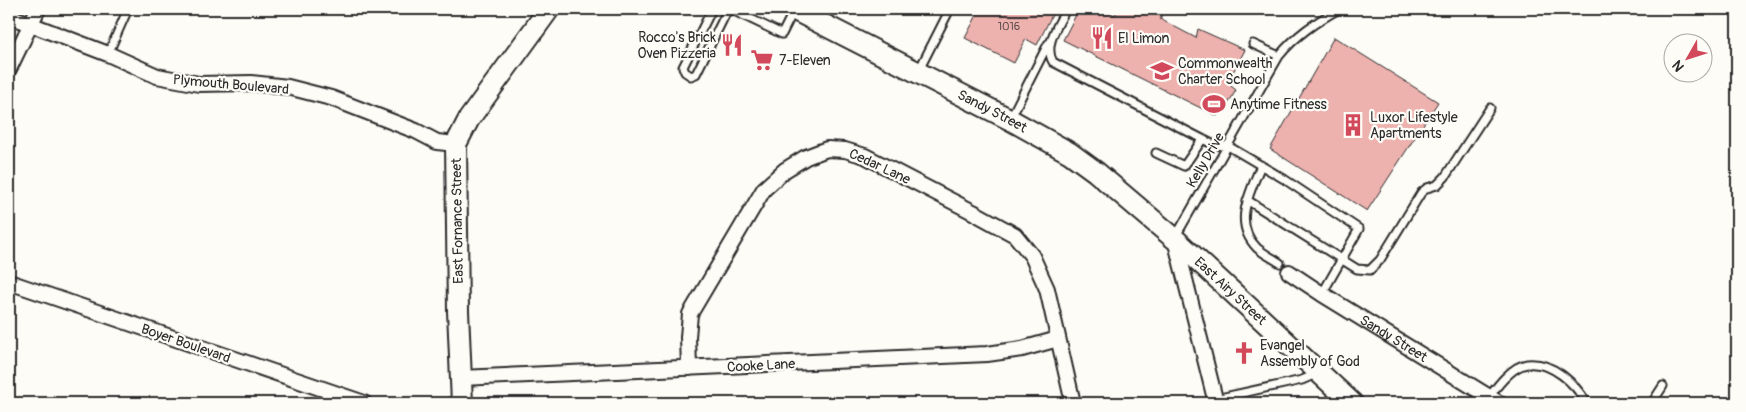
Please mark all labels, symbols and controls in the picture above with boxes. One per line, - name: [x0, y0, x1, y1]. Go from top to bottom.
- house number: 1016: [998, 20, 1020, 33]
- restaurant icon: El Limon: [1089, 25, 1115, 51]
- place label: Rocco's Brick Oven Pizzeria: [638, 29, 716, 62]
- place label: El Limon: [1118, 30, 1170, 47]
- restaurant icon: Rocco's Brick Oven Pizzeria: [719, 32, 745, 58]
- north arrow: [1664, 32, 1714, 82]
- supermarket icon: 7-Eleven: [749, 47, 775, 73]
- place label: 7-Eleven: [779, 52, 831, 69]
- place label: Commonwealth Charter School: [1178, 55, 1272, 88]
- text: N: [1669, 57, 1688, 75]
- school or university icon: Commonwealth Charter School: [1149, 58, 1175, 84]
- street label: Plymouth Boulevard: [172, 71, 290, 98]
- street label: Sandy Street: [955, 86, 1030, 137]
- sports icon: Anytime Fitness: [1201, 91, 1227, 117]
- place label: Anytime Fitness: [1230, 96, 1328, 113]
- place label: Luxor Lifestyle Apartments: [1370, 109, 1458, 142]
- building icon: Luxor Lifestyle Apartments: [1340, 112, 1366, 138]
- street label: Kelly Drive: [1183, 130, 1228, 191]
- street label: Cedar Lane: [846, 145, 913, 188]
- street label: East Fornance Street: [448, 158, 467, 284]
- street label: East Airy Street: [1191, 253, 1270, 329]
- street label: Sandy Street: [1357, 311, 1431, 366]
- street label: Boyer Boulevard: [139, 320, 233, 367]
- place label: Evangel Assembly of God: [1260, 337, 1360, 370]
- church icon: Evangel Assembly of God: [1231, 340, 1257, 366]
- street label: Cooke Lane: [726, 355, 796, 376]

